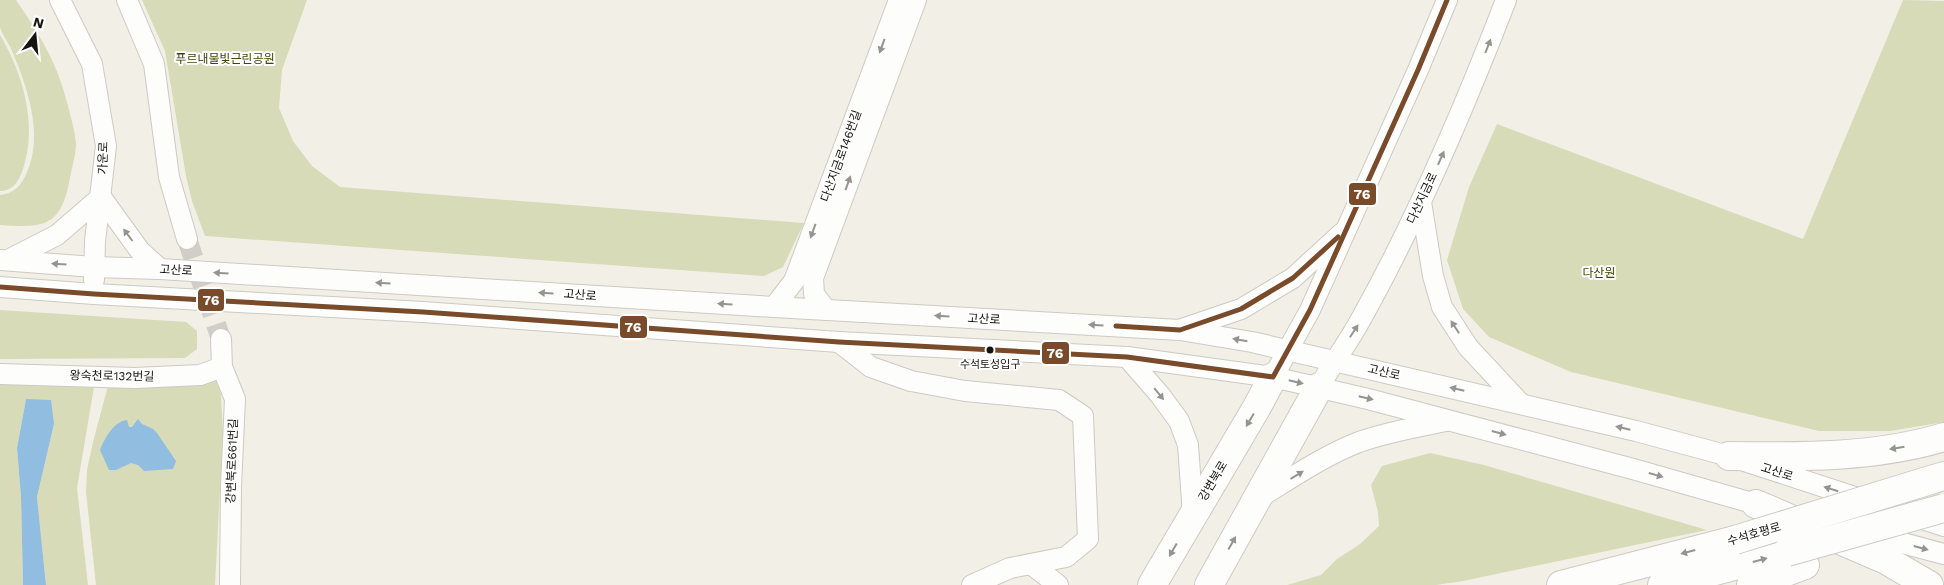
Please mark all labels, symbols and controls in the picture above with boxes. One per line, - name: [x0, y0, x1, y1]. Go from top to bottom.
- north arrow: [10, 10, 60, 60]
- text: N: [31, 13, 46, 32]
- one-way arrow: [878, 38, 885, 53]
- one-way arrow: [1485, 39, 1493, 53]
- park label: 푸르내물빛근린공원: [175, 52, 275, 66]
- street label: 다산지금로146번길: [818, 108, 864, 204]
- street label: 가운로: [95, 141, 111, 175]
- one-way arrow: [1438, 151, 1446, 165]
- street label: 다산지금로: [1404, 170, 1440, 226]
- one-way arrow: [845, 176, 852, 191]
- line badge: 76: [1348, 182, 1377, 206]
- text: 76: [1354, 186, 1371, 202]
- one-way arrow: [809, 224, 817, 239]
- one-way arrow: [123, 228, 133, 242]
- one-way arrow: [51, 260, 67, 268]
- street label: 고산로: [159, 262, 193, 278]
- park label: 다산원: [1582, 266, 1616, 280]
- one-way arrow: [213, 268, 229, 276]
- one-way arrow: [375, 278, 391, 286]
- street label: 고산로: [563, 287, 597, 303]
- line badge: 76: [197, 288, 225, 312]
- one-way arrow: [537, 288, 553, 296]
- text: 76: [203, 292, 220, 308]
- one-way arrow: [717, 300, 733, 308]
- street label: 고산로: [967, 311, 1001, 327]
- one-way arrow: [934, 312, 950, 320]
- line badge: 76: [619, 315, 648, 339]
- text: 76: [625, 319, 642, 335]
- one-way arrow: [1088, 320, 1104, 328]
- one-way arrow: [1450, 321, 1460, 334]
- one-way arrow: [1349, 324, 1359, 338]
- one-way arrow: [1232, 335, 1248, 343]
- line badge: 76: [1041, 341, 1070, 365]
- marker: 수석토성입구: [985, 345, 995, 355]
- text: 76: [1047, 345, 1064, 361]
- place label: 수석토성입구: [960, 358, 1020, 371]
- street label: 고산로: [1366, 361, 1402, 383]
- street label: 왕숙천로132번길: [69, 368, 155, 384]
- one-way arrow: [1288, 378, 1303, 386]
- one-way arrow: [1449, 385, 1464, 393]
- one-way arrow: [1153, 387, 1164, 400]
- one-way arrow: [1359, 394, 1374, 402]
- one-way arrow: [1245, 413, 1254, 426]
- street label: 강변북로661번길: [224, 418, 240, 504]
- one-way arrow: [1616, 424, 1631, 432]
- one-way arrow: [1492, 429, 1507, 437]
- one-way arrow: [1888, 444, 1904, 452]
- street label: 강변북로: [1196, 458, 1230, 504]
- street label: 고산로: [1759, 460, 1795, 484]
- one-way arrow: [1291, 470, 1304, 479]
- one-way arrow: [1649, 472, 1664, 480]
- one-way arrow: [1823, 485, 1838, 493]
- street label: 수석호평로: [1726, 520, 1782, 548]
- one-way arrow: [1228, 536, 1237, 549]
- one-way arrow: [1168, 544, 1177, 557]
- one-way arrow: [1914, 545, 1929, 553]
- one-way arrow: [1680, 548, 1696, 556]
- one-way arrow: [1752, 555, 1767, 563]

